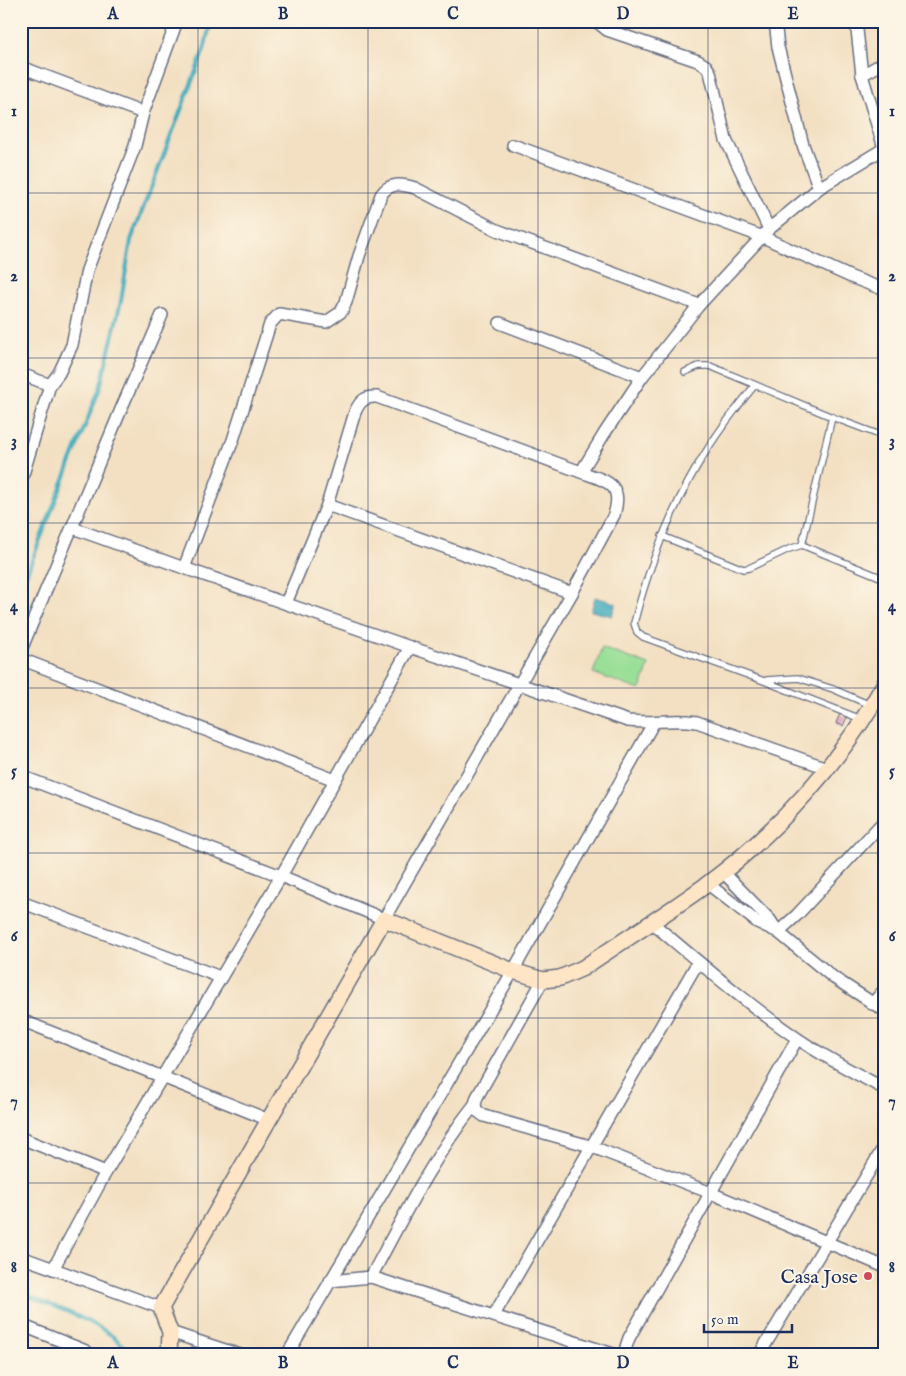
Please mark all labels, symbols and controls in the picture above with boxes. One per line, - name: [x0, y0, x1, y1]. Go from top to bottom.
- text: A: [107, 5, 120, 25]
- text: B: [278, 5, 289, 25]
- text: C: [447, 5, 459, 25]
- text: D: [617, 5, 630, 25]
- text: E: [787, 5, 799, 25]
- text: 1: [11, 102, 17, 122]
- text: 1: [889, 102, 895, 122]
- text: 2: [10, 267, 18, 287]
- text: 2: [888, 267, 896, 287]
- text: 3: [11, 432, 17, 452]
- text: 3: [889, 432, 895, 452]
- text: 4: [10, 597, 19, 617]
- text: 4: [888, 597, 897, 617]
- text: 5: [11, 762, 17, 782]
- text: 5: [889, 762, 895, 782]
- text: 6: [11, 927, 19, 947]
- text: 6: [889, 927, 897, 947]
- text: 7: [10, 1092, 18, 1112]
- text: 7: [888, 1092, 896, 1112]
- text: 8: [11, 1258, 17, 1278]
- text: 8: [889, 1258, 895, 1278]
- place label: Casa Jose: [780, 1265, 858, 1290]
- marker: Casa Jose: [862, 1270, 874, 1282]
- scale bar: [704, 1301, 791, 1333]
- text: 50 m: [711, 1310, 739, 1329]
- text: A: [107, 1354, 120, 1374]
- text: B: [278, 1354, 289, 1374]
- text: C: [447, 1354, 459, 1374]
- text: D: [617, 1354, 630, 1374]
- text: E: [787, 1354, 799, 1374]

